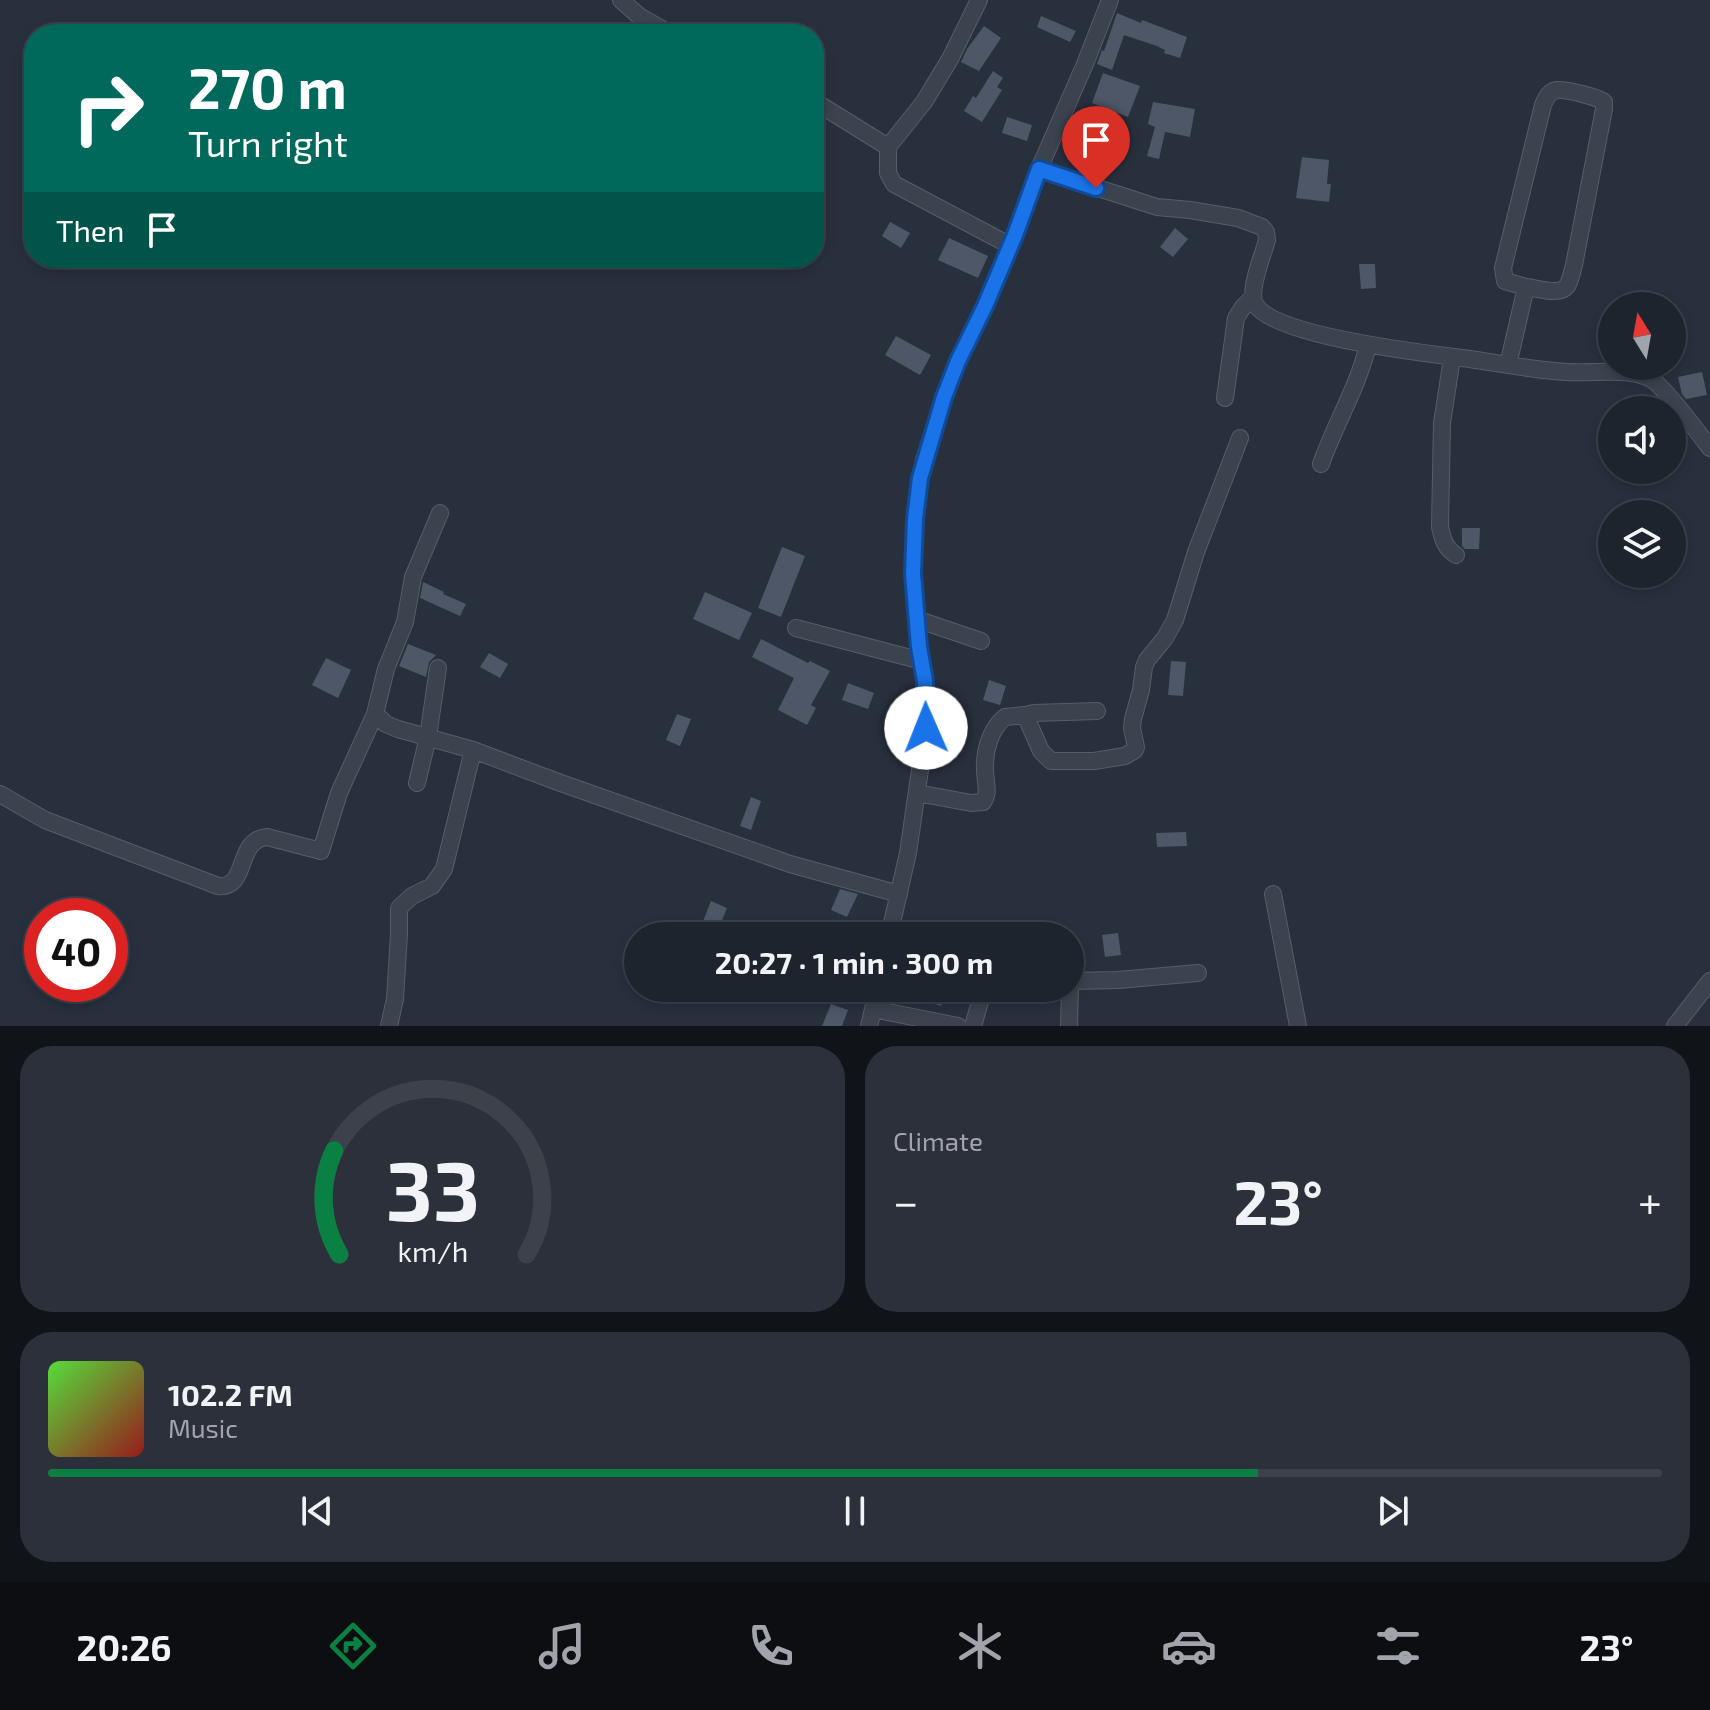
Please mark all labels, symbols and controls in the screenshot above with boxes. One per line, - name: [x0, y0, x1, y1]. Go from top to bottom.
- text: 270 m: [188, 53, 347, 120]
- icon: right: [56, 56, 160, 160]
- pin: [1062, 106, 1130, 188]
- icon: arrive: [1074, 118, 1118, 162]
- text: Turn right: [188, 121, 348, 164]
- icon: arrive: [140, 208, 184, 252]
- text: Then: [56, 212, 124, 248]
- north arrow: [1598, 292, 1686, 380]
- map controls: [1598, 292, 1686, 588]
- button: sound: [1598, 396, 1686, 484]
- button: layers: [1598, 500, 1686, 588]
- position arrow: [884, 686, 968, 770]
- speed limit sign: 40: [24, 898, 128, 1002]
- text: 20:27 · 1 min · 300 m: [715, 944, 993, 980]
- text: Climate: [893, 1125, 983, 1156]
- text: 33: [385, 1138, 480, 1238]
- text: 23°: [1233, 1165, 1323, 1237]
- text: −: [893, 1174, 919, 1227]
- text: +: [1638, 1174, 1662, 1227]
- text: km/h: [397, 1233, 468, 1268]
- text: 102.2 FM: [168, 1376, 293, 1412]
- text: Music: [168, 1412, 238, 1443]
- icon: previous: [295, 1489, 339, 1533]
- icon: pause: [833, 1489, 877, 1533]
- icon: next: [1371, 1489, 1415, 1533]
- icon: directions: [325, 1618, 381, 1674]
- icon: music: [534, 1618, 590, 1674]
- icon: phone: [743, 1618, 799, 1674]
- icon: climate: [952, 1618, 1008, 1674]
- icon: car: [1161, 1618, 1217, 1674]
- icon: filters: [1370, 1618, 1426, 1674]
- text: 20:26: [77, 1625, 172, 1668]
- text: 23°: [1580, 1625, 1633, 1668]

